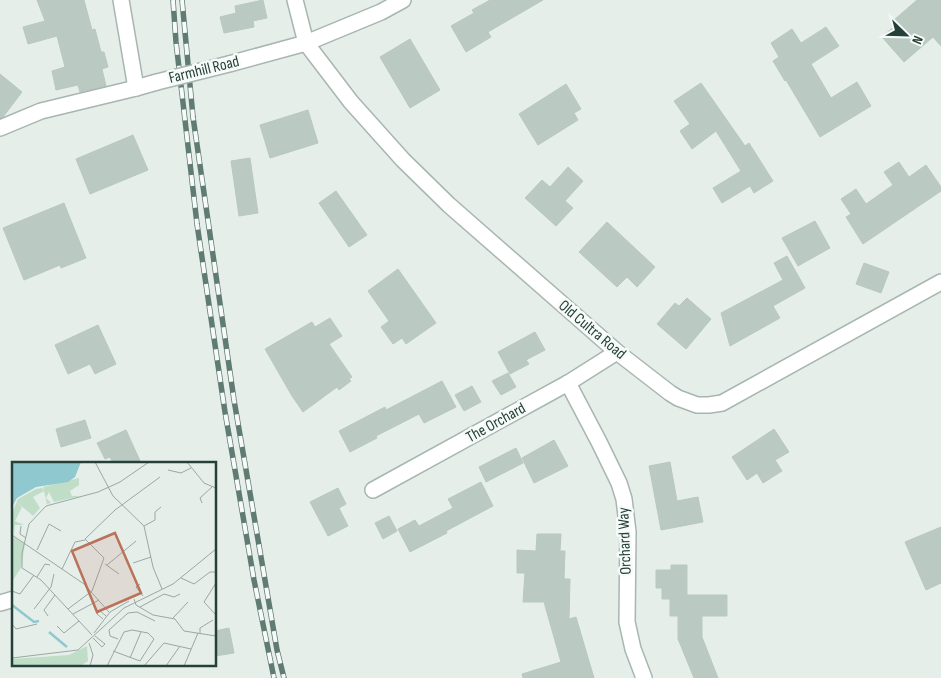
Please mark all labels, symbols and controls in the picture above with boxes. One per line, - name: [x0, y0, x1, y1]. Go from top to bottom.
- north arrow: [881, 10, 931, 60]
- text: N: [908, 33, 927, 47]
- street label: Farmhill Road: [167, 52, 241, 88]
- street label: Old Cultra Road: [554, 296, 630, 364]
- street label: The Orchard: [463, 399, 529, 447]
- inset map: [12, 462, 216, 666]
- street label: Orchard Way: [614, 507, 636, 575]

